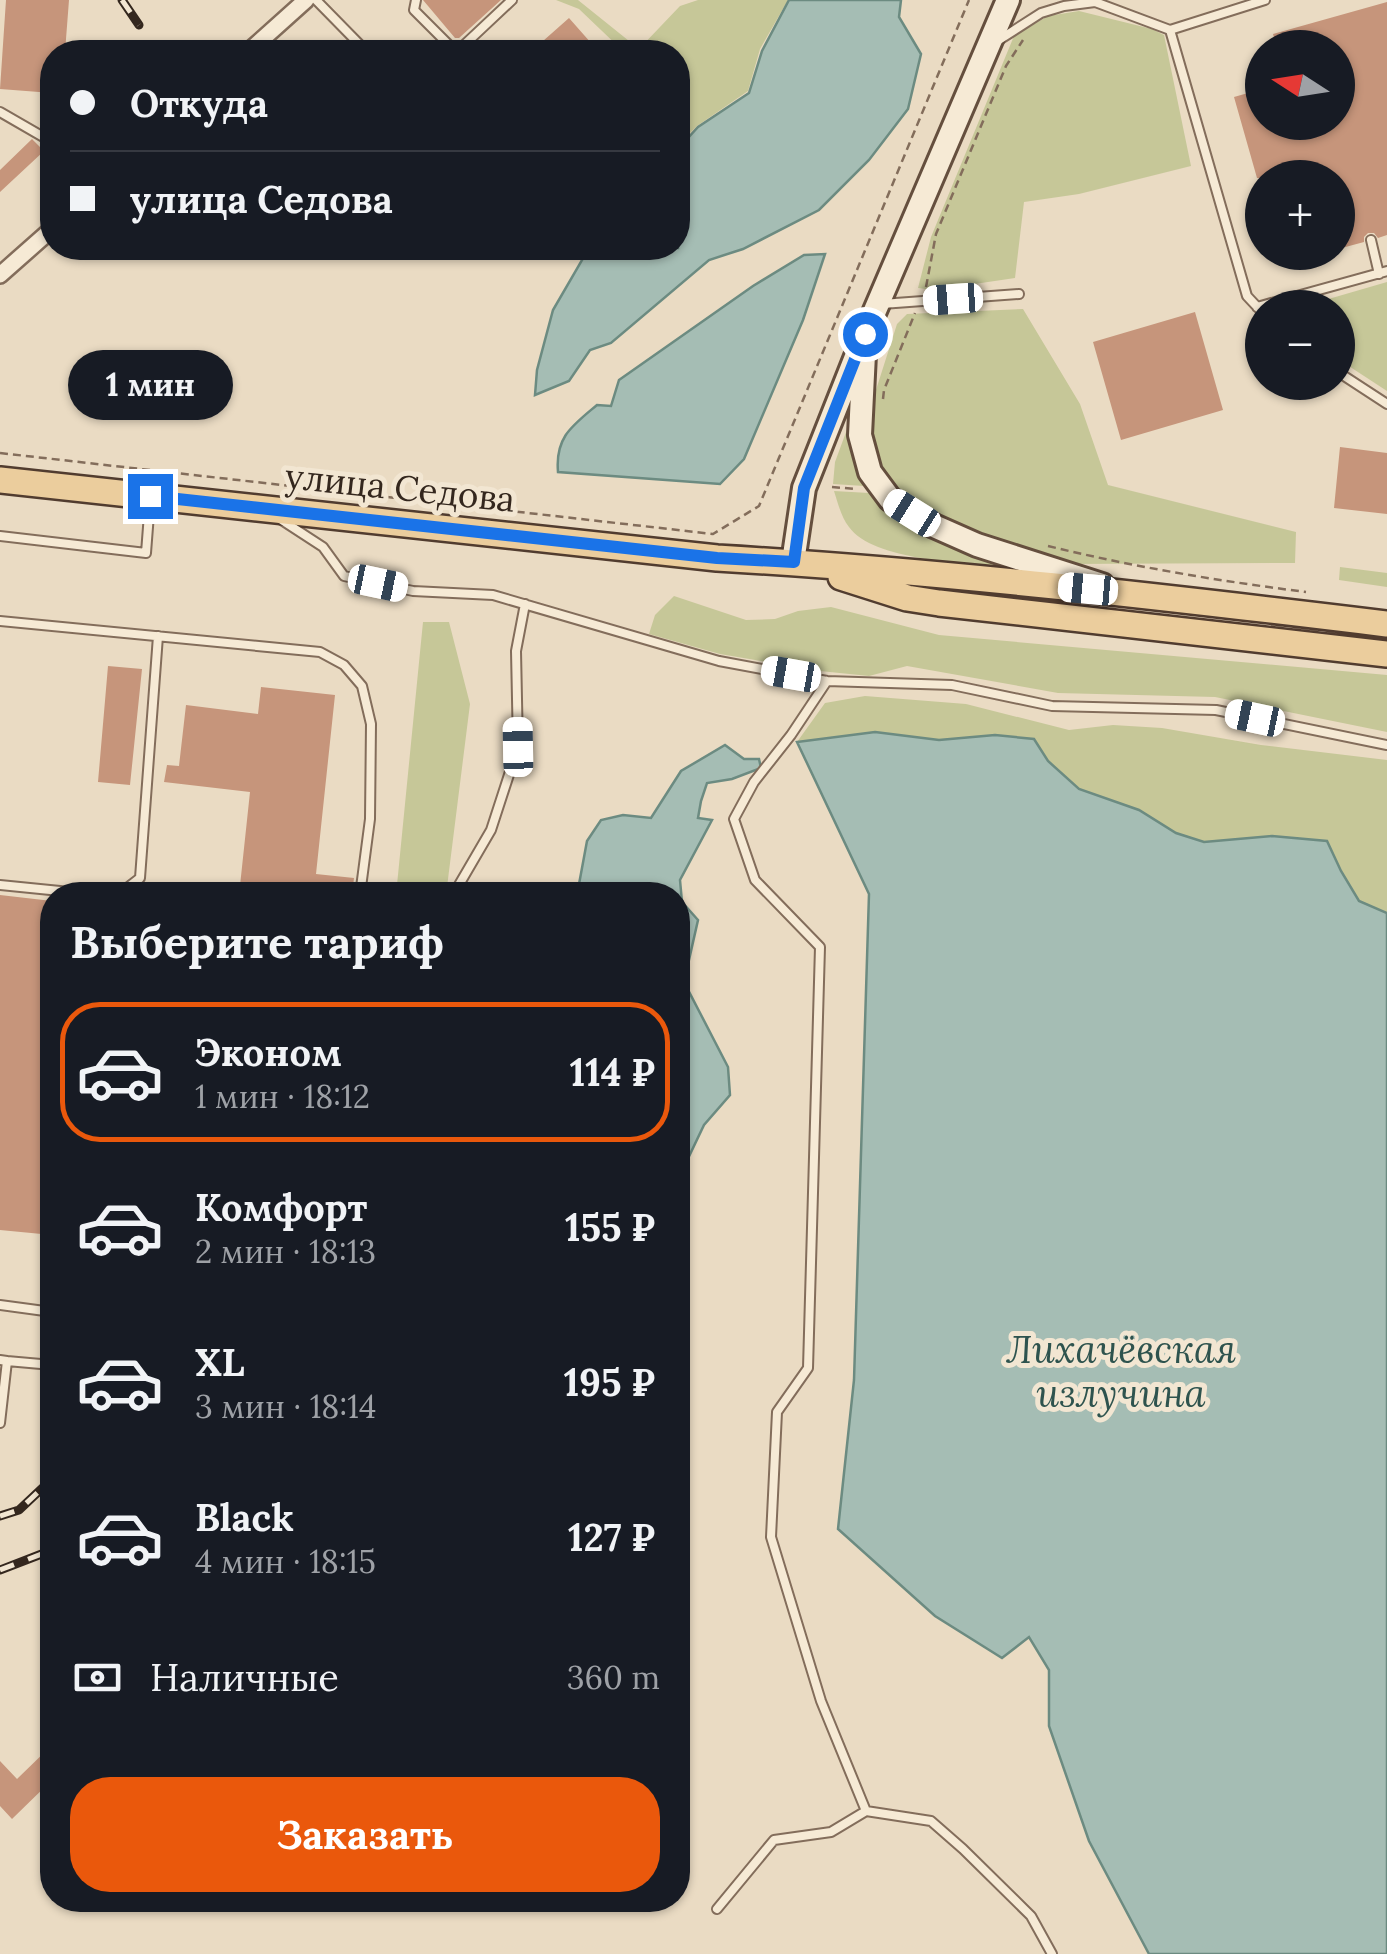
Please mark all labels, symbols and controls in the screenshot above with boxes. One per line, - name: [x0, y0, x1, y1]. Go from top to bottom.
- north arrow: [1245, 30, 1355, 140]
- map controls: [1245, 30, 1355, 400]
- text: Откуда: [130, 79, 268, 127]
- button: +: [1245, 160, 1355, 270]
- text: улица Седова: [130, 175, 393, 223]
- car: [922, 282, 984, 316]
- button: −: [1245, 290, 1355, 400]
- route start: [843, 312, 888, 357]
- callout: 1 мин: [68, 351, 232, 421]
- text: 1 мин: [106, 364, 195, 405]
- street label: улица Седова: [283, 453, 517, 522]
- route end: [128, 474, 173, 519]
- car: [879, 484, 945, 542]
- car: [346, 562, 410, 604]
- car: [1057, 571, 1119, 607]
- car: [759, 654, 823, 694]
- car: [1223, 697, 1287, 739]
- car: [502, 717, 534, 777]
- text: Выберите тариф: [70, 913, 444, 970]
- icon: car: [75, 1027, 165, 1117]
- text: Эконом: [195, 1028, 342, 1076]
- text: 114 ₽: [570, 1048, 655, 1096]
- text: 1 мин · 18:12: [195, 1076, 370, 1117]
- icon: car: [75, 1182, 165, 1272]
- text: Комфорт: [195, 1183, 367, 1231]
- text: 155 ₽: [565, 1203, 655, 1251]
- text: 2 мин · 18:13: [195, 1231, 376, 1272]
- water label: Лихачёвская излучина: [1006, 1325, 1236, 1418]
- icon: car: [75, 1337, 165, 1427]
- text: XL: [195, 1338, 245, 1386]
- text: 195 ₽: [564, 1358, 655, 1406]
- text: 3 мин · 18:14: [195, 1386, 376, 1427]
- icon: car: [75, 1492, 165, 1582]
- text: Black: [195, 1493, 294, 1541]
- text: 127 ₽: [568, 1513, 655, 1561]
- text: 4 мин · 18:15: [195, 1541, 376, 1582]
- icon: cash: [70, 1650, 125, 1705]
- text: Наличные: [150, 1653, 339, 1701]
- text: 360 m: [567, 1657, 660, 1698]
- button: Заказать: [70, 1777, 660, 1892]

